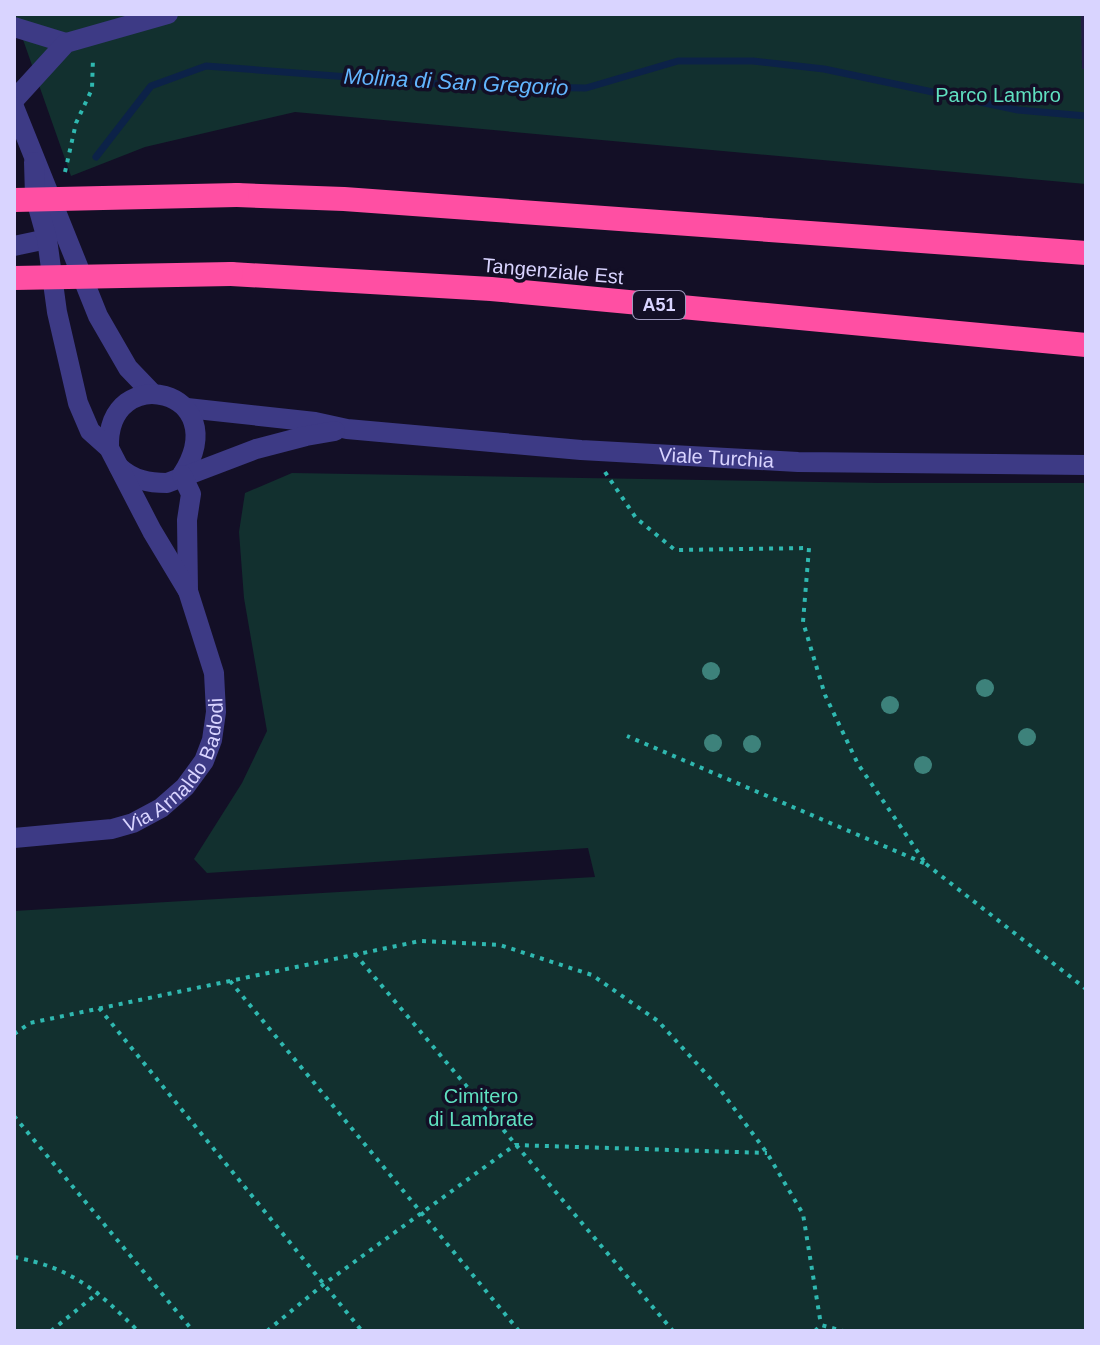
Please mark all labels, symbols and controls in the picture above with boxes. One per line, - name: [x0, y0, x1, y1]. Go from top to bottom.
- water label: Molina di San Gregorio: [343, 64, 569, 100]
- park label: Parco Lambro: [935, 84, 1061, 106]
- street label: Tangenziale Est: [482, 254, 625, 288]
- road number: A51: [633, 291, 685, 319]
- street label: Viale Turchia: [658, 443, 775, 472]
- street label: Via Arnaldo Badodi: [121, 697, 227, 836]
- park label: Cimitero di Lambrate: [428, 1085, 534, 1130]

